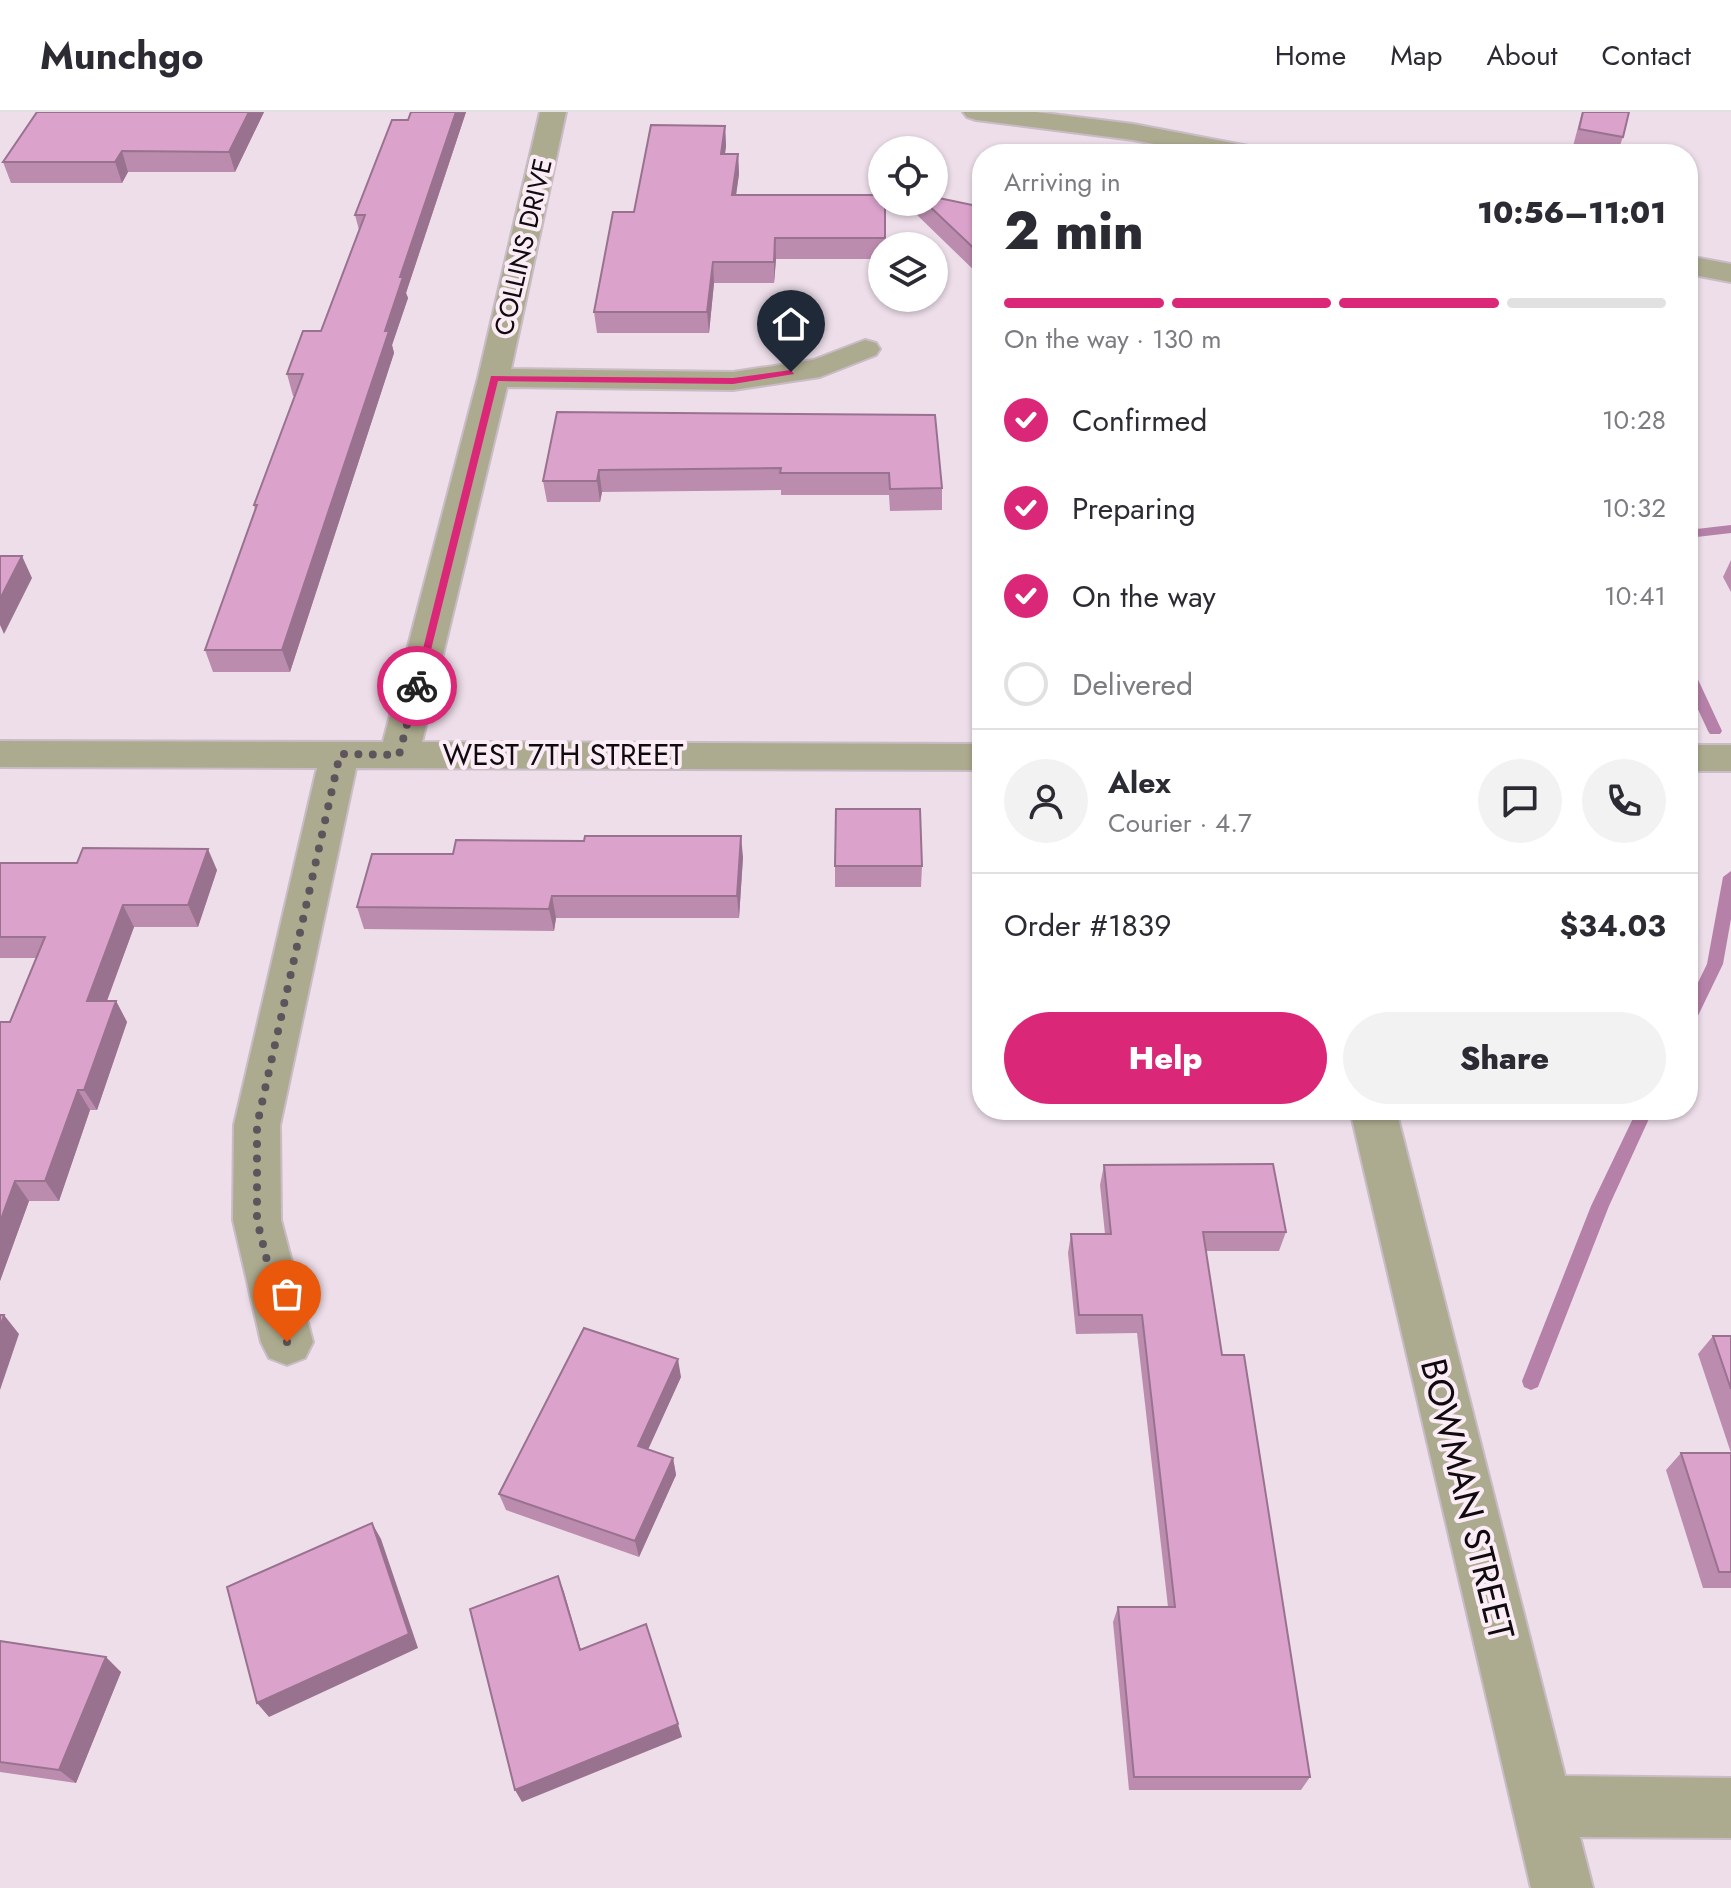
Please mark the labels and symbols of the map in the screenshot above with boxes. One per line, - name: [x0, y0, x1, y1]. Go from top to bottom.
- street label: COLLINS DRIVE: [484, 155, 562, 339]
- pin: [757, 290, 825, 372]
- courier: [377, 646, 457, 726]
- street label: WEST 7TH STREET: [442, 733, 684, 776]
- pin: [253, 1260, 321, 1342]
- street label: BOWMAN STREET: [1408, 1353, 1528, 1645]

